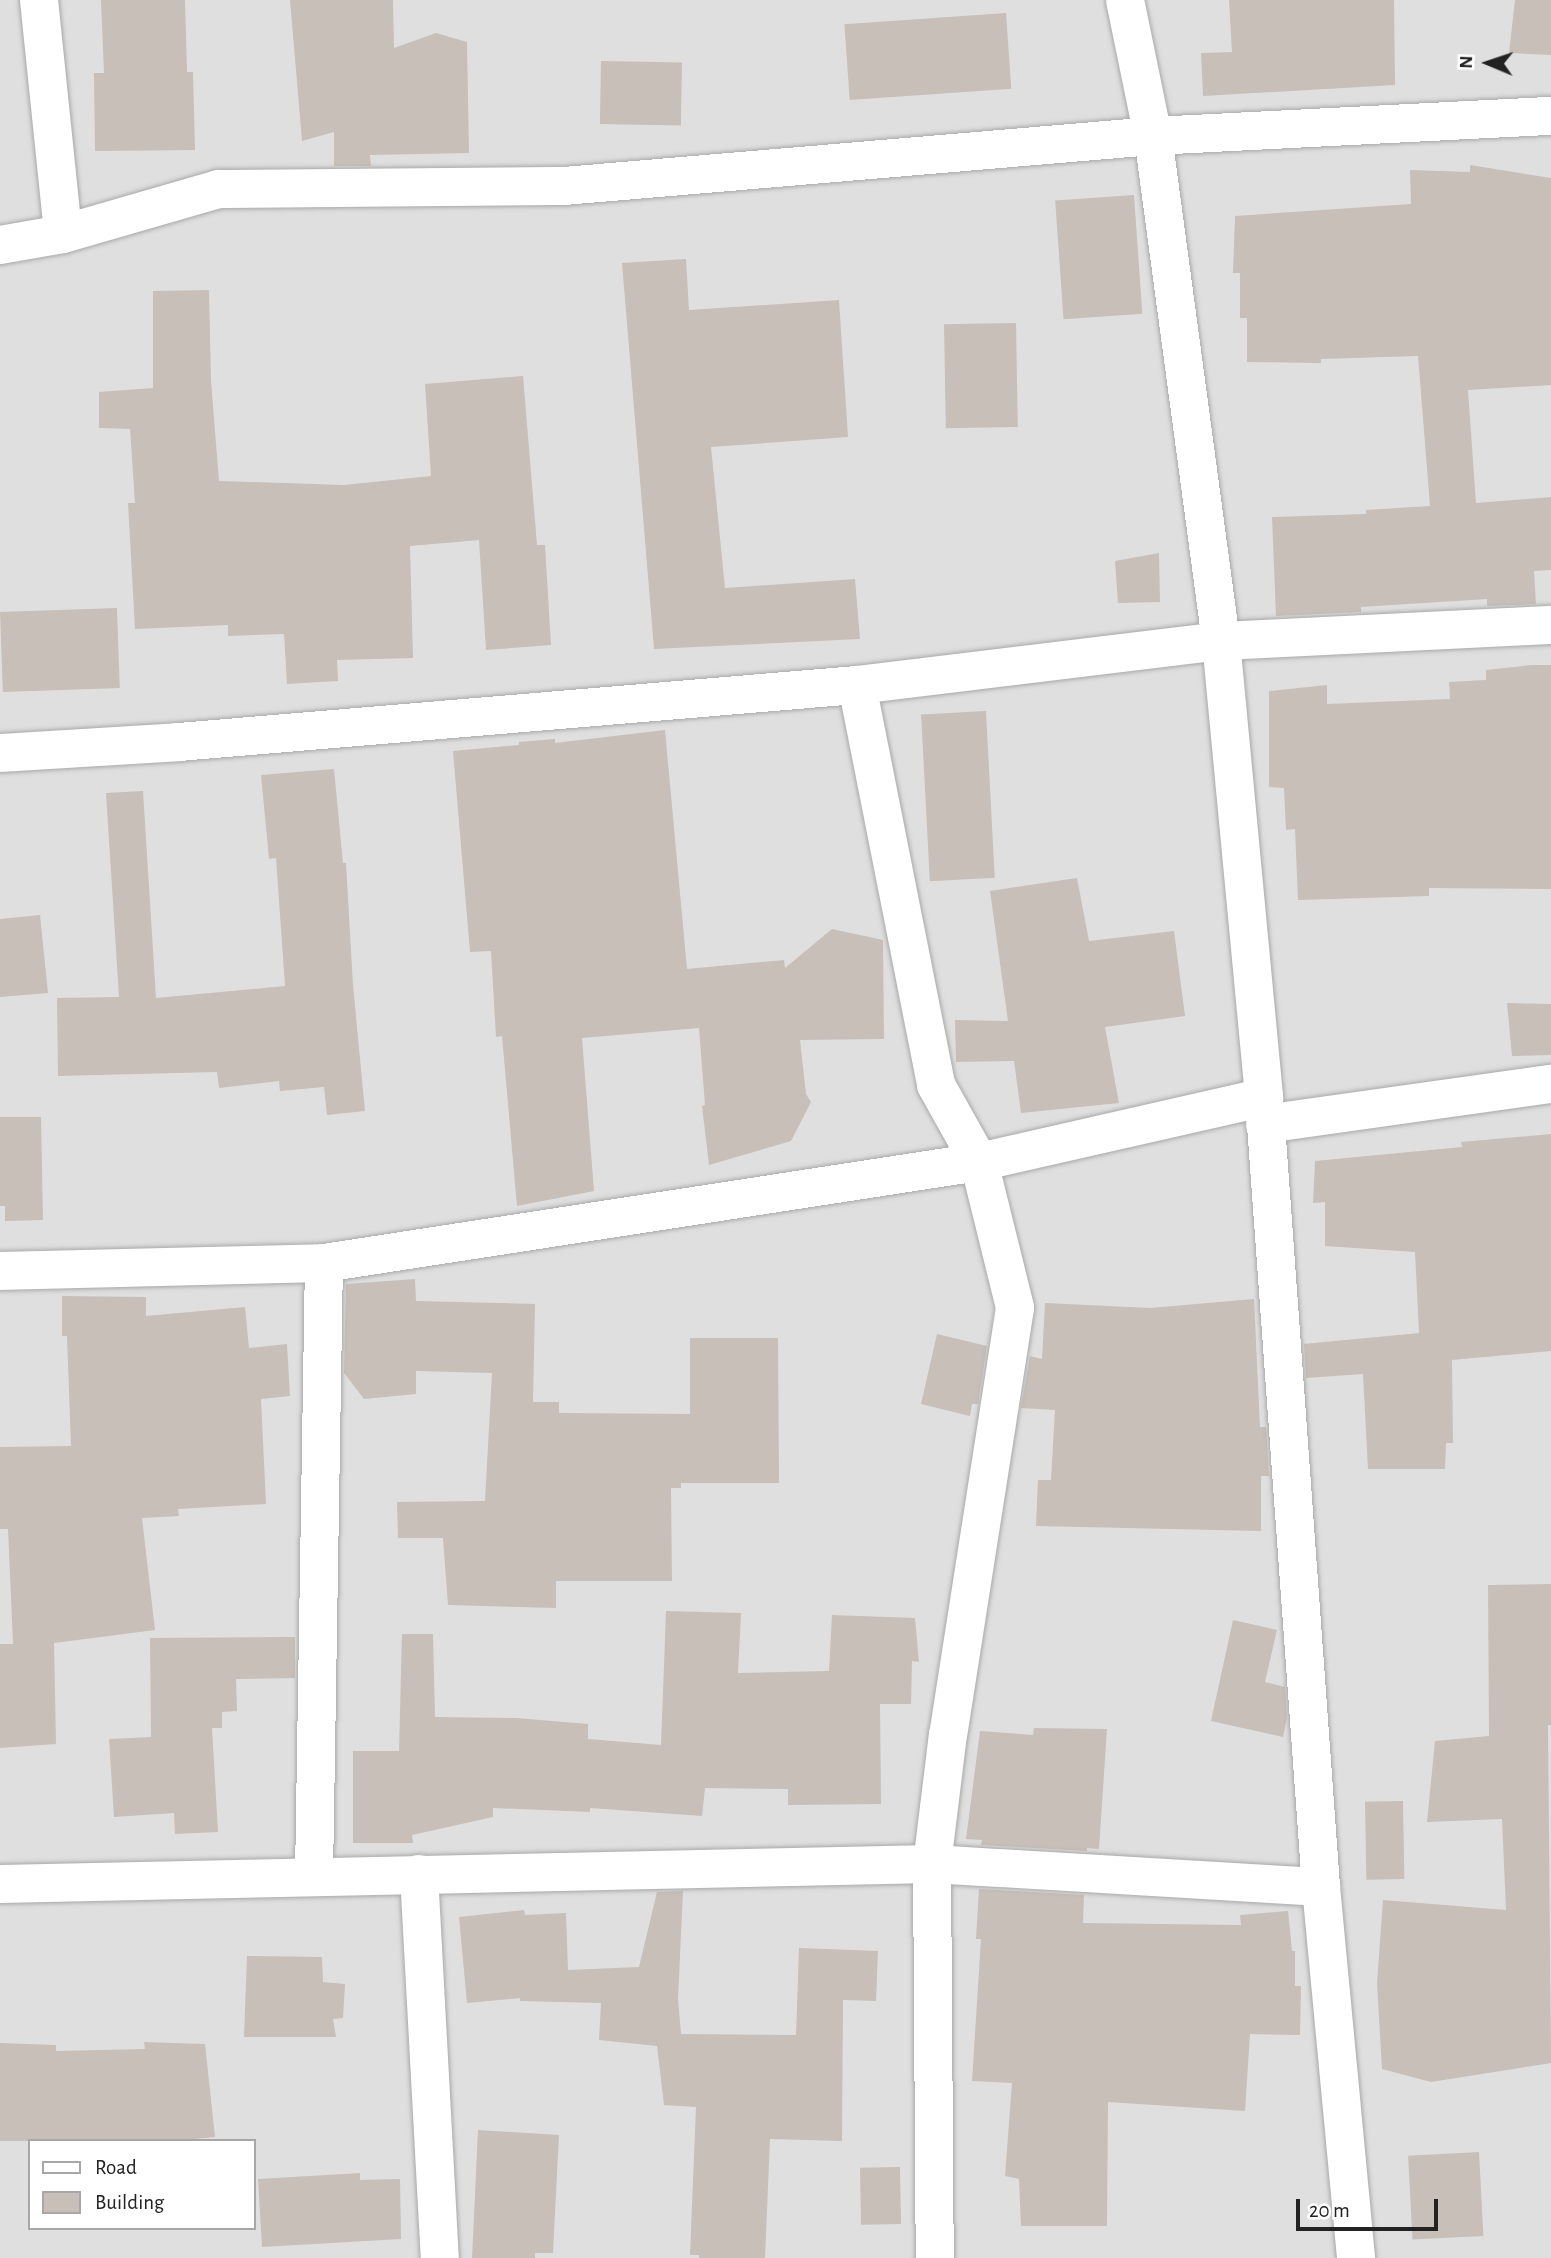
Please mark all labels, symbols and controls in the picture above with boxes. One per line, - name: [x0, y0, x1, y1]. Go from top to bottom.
- north arrow: [1453, 28, 1523, 98]
- text: N: [1457, 55, 1476, 69]
- legend: [28, 2139, 256, 2230]
- text: Road: [95, 2157, 137, 2178]
- scale bar: [1299, 2184, 1441, 2228]
- text: Building: [95, 2192, 164, 2213]
- text: 20 m: [1309, 2200, 1350, 2221]

